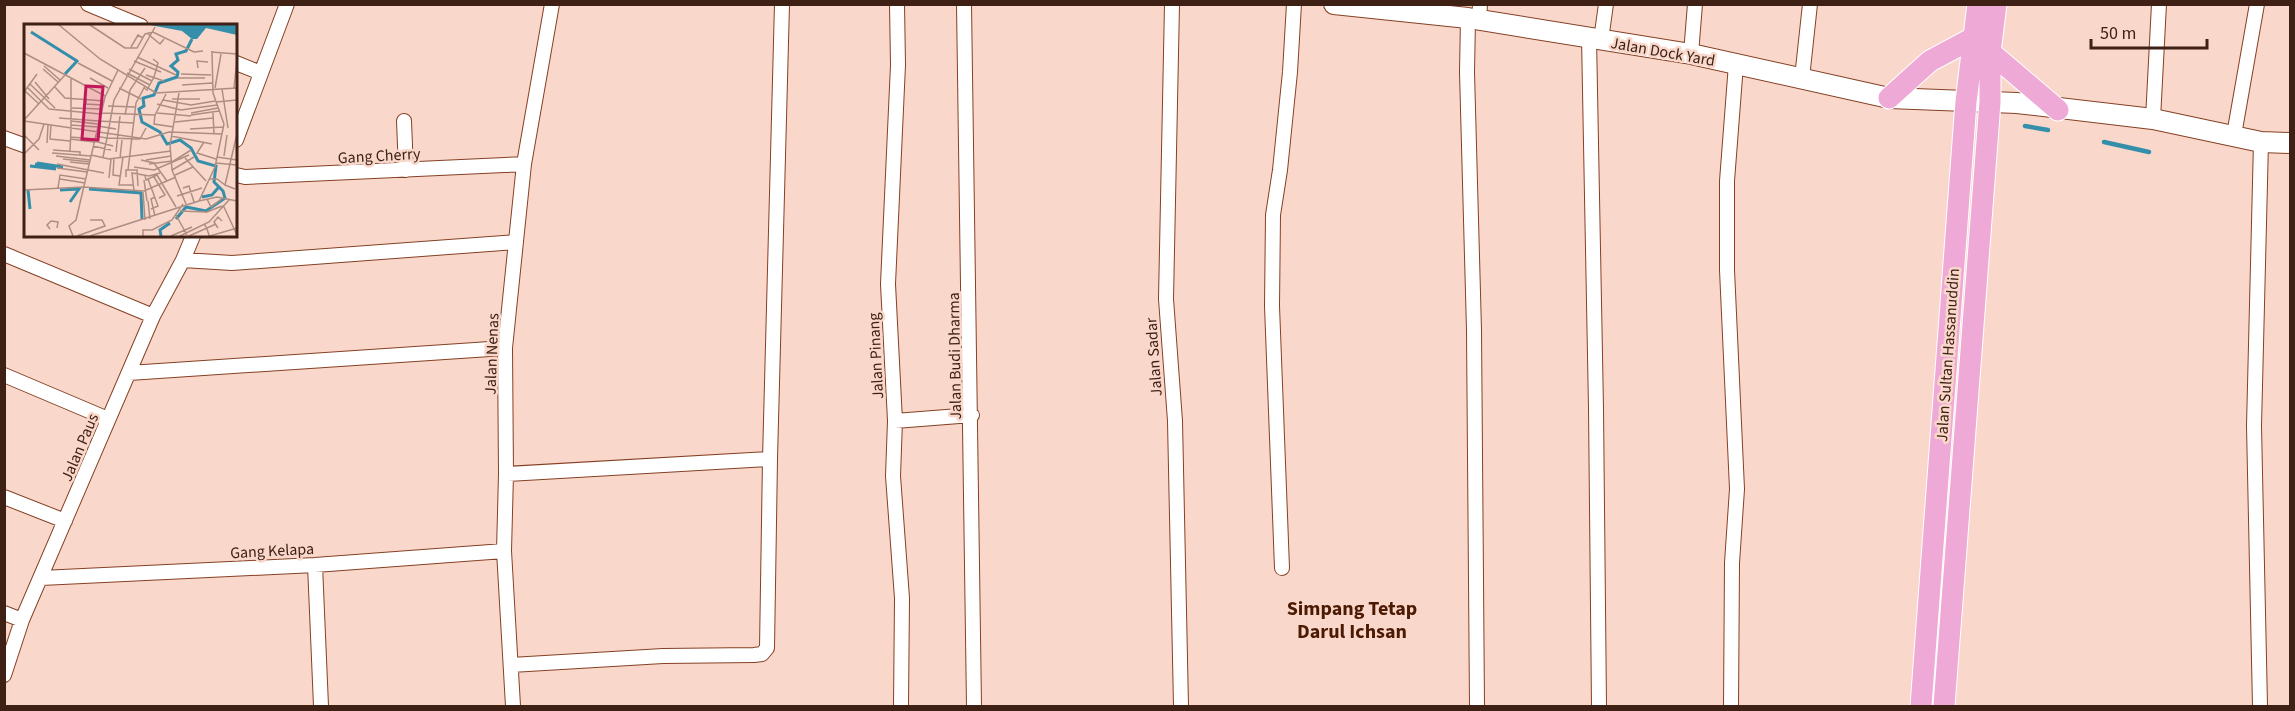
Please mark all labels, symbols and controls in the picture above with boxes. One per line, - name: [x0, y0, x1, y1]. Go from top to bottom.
- scale bar: [2091, 12, 2206, 50]
- text: 50 m: [2100, 21, 2136, 46]
- inset map: [24, 24, 237, 237]
- street label: Jalan Dock Yard: [1609, 32, 1717, 72]
- street label: Gang Cherry: [337, 143, 421, 169]
- street label: Jalan Sultan Hassanuddin: [1931, 267, 1965, 443]
- street label: Jalan Budi Dharma: [943, 292, 967, 420]
- street label: Jalan Pinang: [863, 312, 889, 400]
- street label: Jalan Nenas: [480, 313, 504, 395]
- street label: Jalan Sadar: [1140, 316, 1168, 397]
- street label: Jalan Paus: [56, 410, 104, 485]
- street label: Gang Kelapa: [230, 538, 315, 564]
- district label: Simpang Tetap Darul Ichsan: [1287, 595, 1417, 646]

